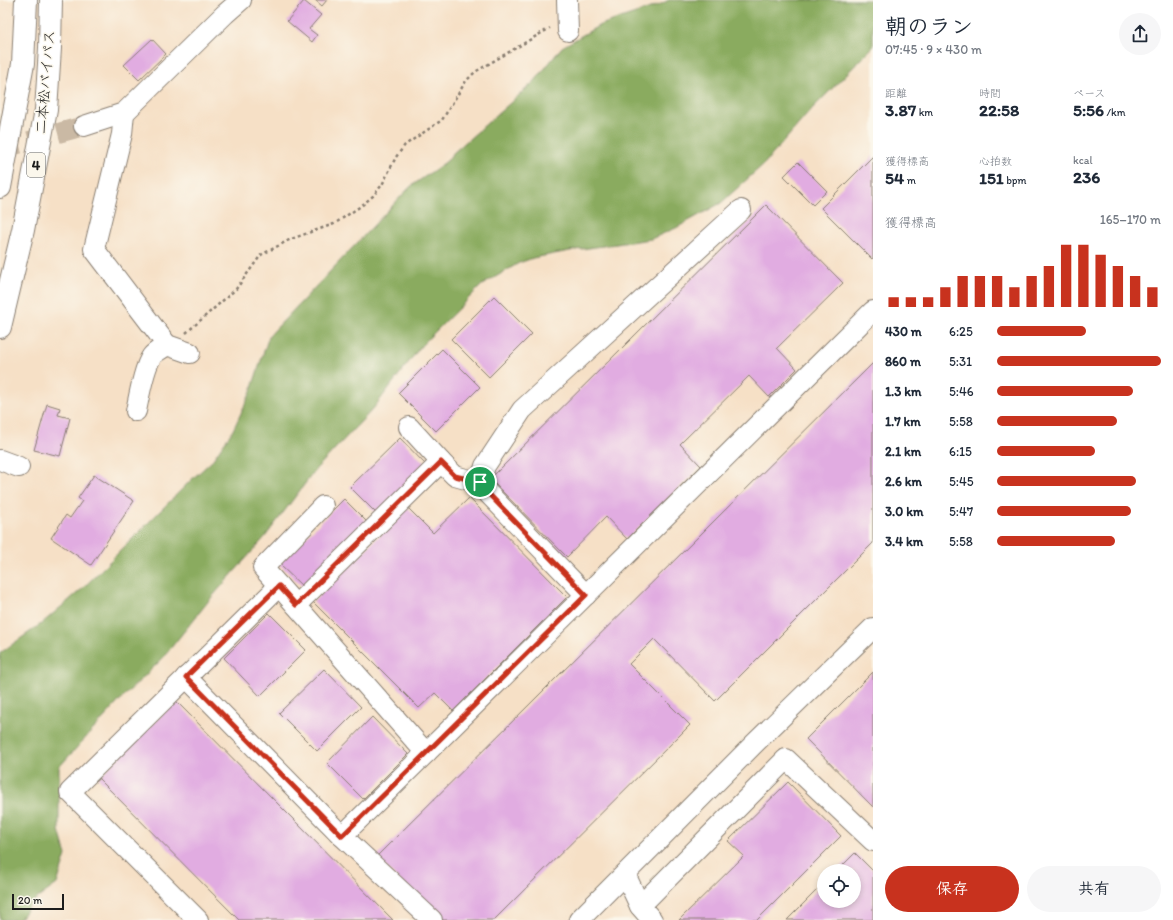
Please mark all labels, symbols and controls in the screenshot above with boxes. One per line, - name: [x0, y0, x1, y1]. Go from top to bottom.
- text: 朝のラン: [885, 13, 973, 40]
- button: share: [1119, 13, 1161, 55]
- street label: 二本松バイパス: [31, 29, 59, 135]
- text: 07:45 · 9 × 430 m: [885, 42, 982, 57]
- text: 距離: [885, 87, 907, 100]
- text: 時間: [979, 87, 1001, 100]
- text: ペース: [1073, 87, 1105, 100]
- text: 3.87: [885, 100, 916, 120]
- text: 22:58: [979, 100, 1019, 120]
- text: 5:56: [1073, 100, 1104, 120]
- text: km: [916, 106, 933, 119]
- text: /km: [1104, 106, 1126, 119]
- road number: 4: [27, 153, 45, 177]
- text: kcal: [1073, 154, 1093, 167]
- text: 獲得標高: [885, 155, 929, 168]
- text: 心拍数: [979, 155, 1012, 168]
- text: 236: [1073, 167, 1100, 187]
- text: 54: [885, 168, 904, 188]
- text: 151: [979, 168, 1004, 188]
- text: m: [904, 174, 916, 187]
- text: bpm: [1004, 174, 1027, 187]
- text: 165–170 m: [1100, 212, 1161, 227]
- text: 獲得標高: [885, 215, 937, 230]
- text: 430 m: [885, 324, 922, 339]
- text: 6:25: [949, 324, 973, 339]
- text: 860 m: [885, 354, 921, 369]
- text: 5:31: [949, 354, 972, 369]
- text: 1.3 km: [885, 384, 921, 399]
- text: 5:46: [949, 384, 974, 399]
- text: 1.7 km: [885, 414, 921, 429]
- text: 5:58: [949, 414, 973, 429]
- text: 2.1 km: [885, 444, 921, 459]
- text: 6:15: [949, 444, 972, 459]
- pin: [463, 465, 497, 499]
- icon: arrive: [469, 471, 491, 493]
- text: 2.6 km: [885, 474, 922, 489]
- text: 5:45: [949, 474, 974, 489]
- text: 3.0 km: [885, 504, 923, 519]
- text: 5:47: [949, 504, 973, 519]
- text: 3.4 km: [885, 534, 923, 549]
- text: 5:58: [949, 534, 973, 549]
- map controls: [817, 864, 861, 908]
- button: locate: [817, 864, 861, 908]
- button: 保存: [885, 866, 1019, 912]
- button: 共有: [1027, 866, 1161, 912]
- scale bar: [12, 892, 64, 911]
- text: 20 m: [18, 894, 42, 907]

